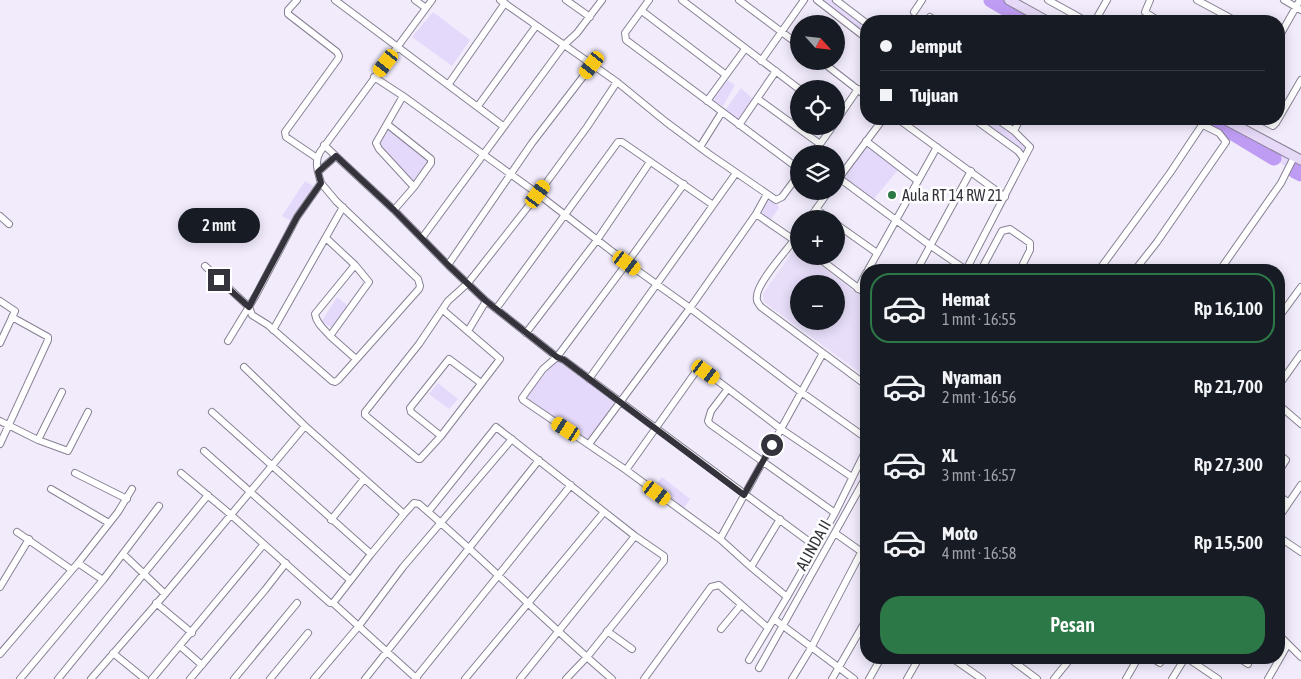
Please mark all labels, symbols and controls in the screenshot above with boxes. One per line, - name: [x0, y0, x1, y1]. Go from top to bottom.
- north arrow: [790, 15, 845, 70]
- map controls: [790, 15, 845, 330]
- text: Jemput: [910, 35, 962, 57]
- car: [370, 47, 401, 79]
- car: [576, 49, 607, 81]
- button: locate: [790, 80, 845, 135]
- text: Tujuan: [910, 84, 958, 106]
- button: layers: [790, 145, 845, 200]
- car: [523, 177, 552, 211]
- place label: Aula RT 14 RW 21: [902, 186, 1003, 204]
- marker: Aula RT 14 RW 21: [886, 189, 898, 201]
- callout: 2 mnt: [178, 208, 260, 242]
- button: +: [790, 210, 845, 265]
- text: 2 mnt: [202, 216, 236, 234]
- car: [610, 248, 643, 278]
- route end: [208, 269, 230, 291]
- button: −: [790, 275, 845, 330]
- icon: car: [882, 286, 927, 331]
- text: Hemat: [942, 288, 990, 310]
- text: Rp 16,100: [1194, 297, 1263, 319]
- text: 1 mnt · 16:55: [942, 310, 1016, 328]
- car: [689, 357, 722, 387]
- icon: car: [882, 364, 927, 409]
- text: Nyaman: [942, 366, 1001, 388]
- text: Rp 21,700: [1194, 375, 1263, 397]
- text: 2 mnt · 16:56: [942, 388, 1016, 406]
- car: [549, 415, 582, 443]
- route start: [761, 434, 783, 456]
- icon: car: [882, 442, 927, 487]
- text: XL: [942, 444, 958, 466]
- text: Rp 27,300: [1194, 453, 1263, 475]
- text: 3 mnt · 16:57: [942, 466, 1016, 484]
- car: [640, 478, 673, 508]
- street label: ALINDA II: [792, 517, 834, 573]
- icon: car: [882, 520, 927, 565]
- text: Moto: [942, 522, 978, 544]
- text: Rp 15,500: [1194, 531, 1263, 553]
- text: 4 mnt · 16:58: [942, 544, 1016, 562]
- button: Pesan: [880, 596, 1265, 654]

